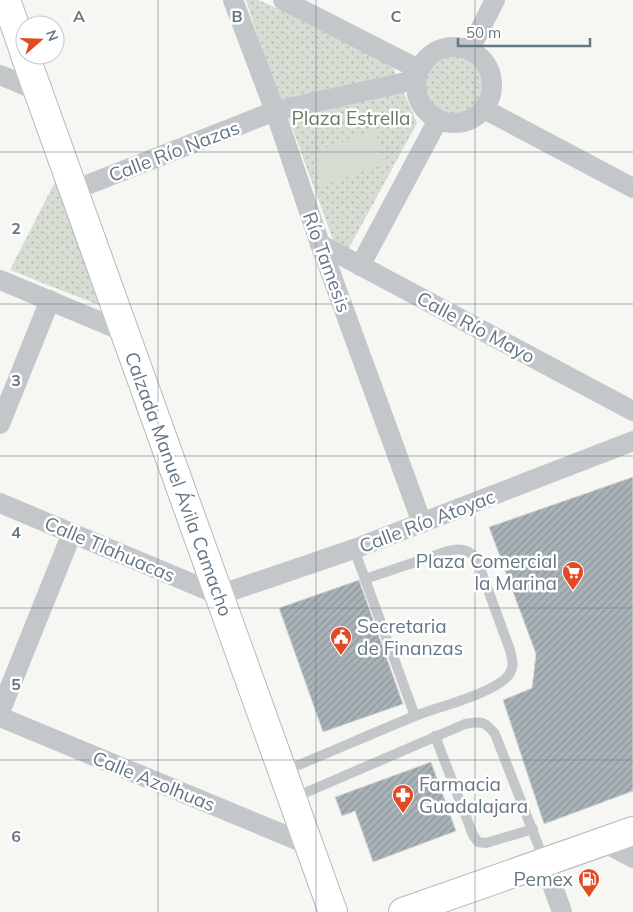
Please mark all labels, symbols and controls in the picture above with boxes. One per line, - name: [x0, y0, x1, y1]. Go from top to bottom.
- text: A: [73, 6, 85, 26]
- text: B: [231, 6, 243, 26]
- text: C: [391, 6, 402, 26]
- north arrow: [15, 15, 65, 65]
- scale bar: [458, 15, 590, 47]
- text: 50 m: [466, 23, 501, 42]
- text: N: [42, 28, 62, 44]
- park label: Plaza Estrella: [292, 106, 410, 130]
- street label: Calle Río Nazas: [105, 115, 243, 187]
- street label: Río Tamesis: [298, 208, 356, 316]
- text: 2: [11, 218, 21, 238]
- street label: Calle Río Mayo: [413, 286, 539, 368]
- street label: Calzada Manuel Ávila Camacho: [120, 348, 238, 620]
- text: 3: [11, 370, 21, 390]
- street label: Calle Río Atoyac: [356, 484, 498, 558]
- street label: Calle Tlahuacas: [41, 511, 179, 587]
- text: 4: [11, 522, 21, 542]
- place label: Plaza Comercial la Marina: [416, 549, 557, 595]
- supermarket icon: Plaza Comercial la Marina: [561, 560, 585, 591]
- place label: Secretaria de Finanzas: [357, 614, 463, 660]
- public building icon: Secretaria de Finanzas: [329, 625, 353, 656]
- text: 5: [11, 674, 21, 694]
- street label: Calle Azolhuas: [89, 745, 219, 817]
- place label: Farmacia Guadalajara: [419, 772, 528, 818]
- pharmacy icon: Farmacia Guadalajara: [391, 783, 415, 814]
- text: 6: [11, 826, 21, 846]
- place label: Pemex: [514, 867, 573, 891]
- fuel station icon: Pemex: [577, 867, 601, 898]

